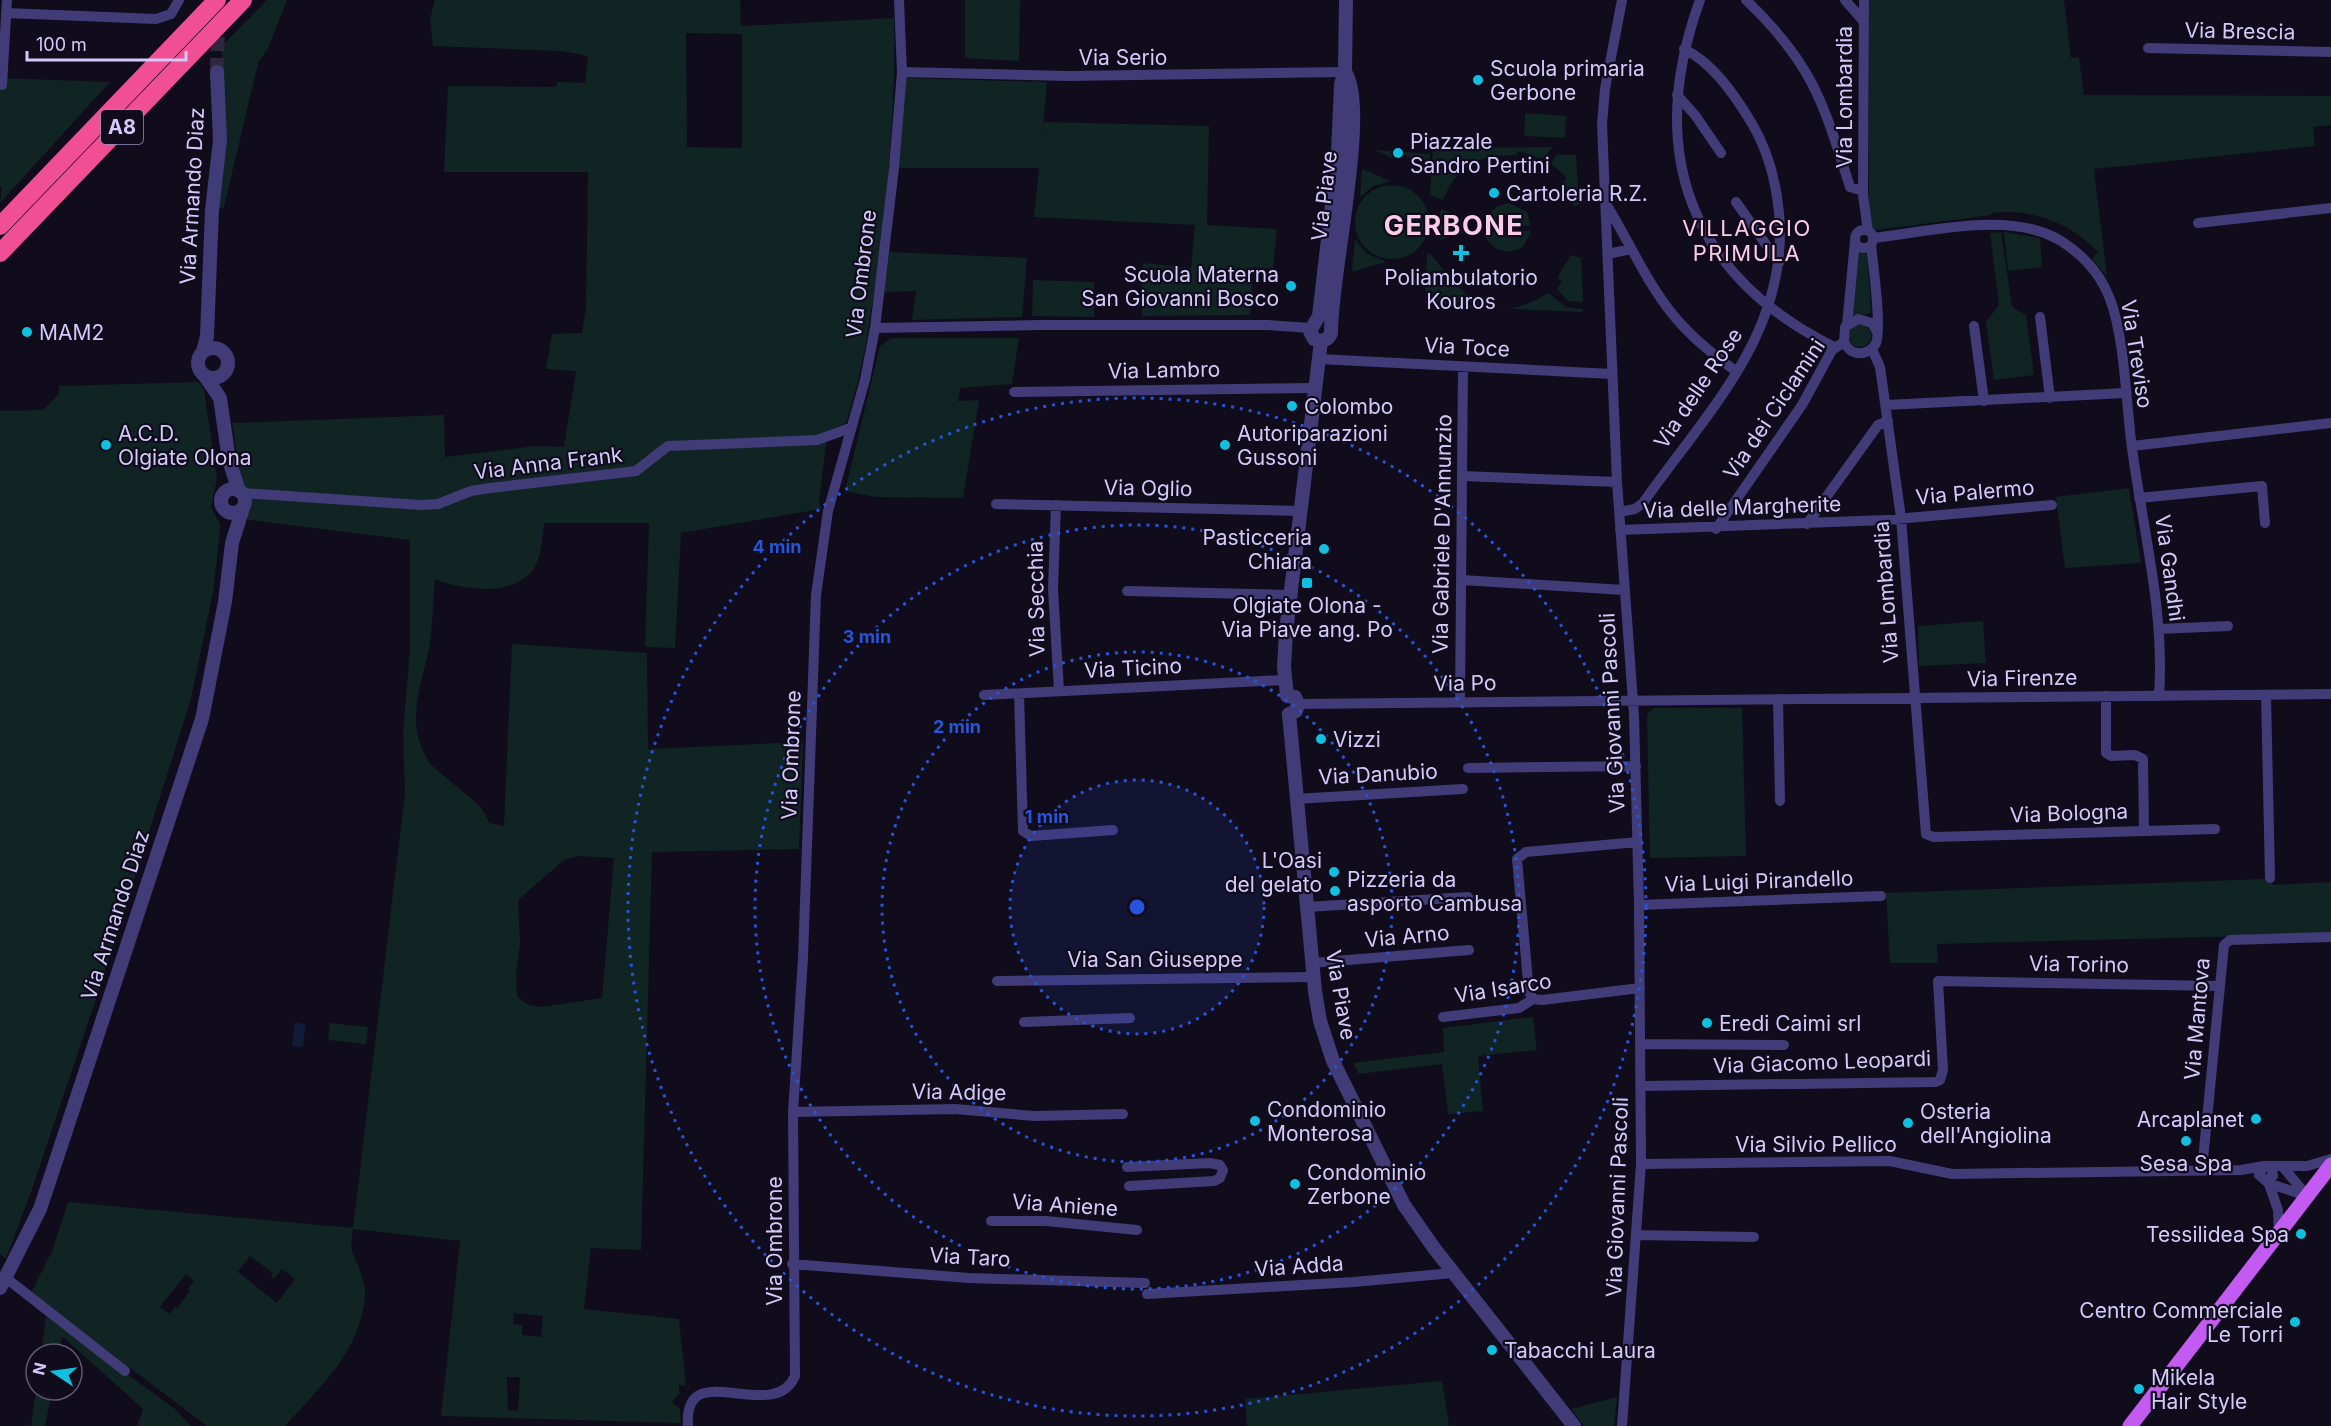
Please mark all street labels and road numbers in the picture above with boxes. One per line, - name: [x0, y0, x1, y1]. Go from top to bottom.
- street label: Via Brescia: [2184, 18, 2296, 44]
- street label: Via Lombardia: [1832, 26, 1857, 168]
- street label: Via Serio: [1079, 45, 1167, 70]
- street label: Via Armando Diaz: [175, 107, 209, 285]
- road number: A8: [101, 110, 143, 144]
- street label: Via Piave: [1306, 149, 1342, 243]
- street label: Via Ombrone: [841, 208, 881, 340]
- street label: Via Treviso: [2116, 298, 2158, 410]
- street label: Via delle Rose: [1649, 323, 1747, 453]
- street label: Via Toce: [1423, 332, 1511, 362]
- street label: Via dei Ciclamini: [1718, 334, 1830, 484]
- street label: Via Lambro: [1108, 357, 1220, 383]
- street label: Via Gabriele D'Annunzio: [1427, 414, 1457, 654]
- street label: Via Anna Frank: [472, 441, 624, 485]
- street label: Via Palermo: [1915, 474, 2035, 510]
- street label: Via Oglio: [1103, 475, 1193, 501]
- street label: Via delle Margherite: [1642, 491, 1842, 523]
- street label: Via Gandhi: [2150, 513, 2190, 623]
- street label: Via Lombardia: [1869, 520, 1903, 664]
- street label: Via Secchia: [1022, 541, 1050, 657]
- street label: Via Giovanni Pascoli: [1594, 612, 1630, 814]
- street label: Via Ticino: [1083, 653, 1183, 683]
- street label: Via Firenze: [1967, 665, 2077, 691]
- street label: Via Po: [1433, 670, 1497, 696]
- street label: Via Ombrone: [776, 690, 806, 820]
- street label: Via Danubio: [1318, 758, 1438, 790]
- street label: Via Bologna: [2009, 798, 2129, 828]
- street label: Via Armando Diaz: [76, 827, 154, 1003]
- street label: Via Luigi Pirandello: [1664, 865, 1854, 897]
- street label: Via Arno: [1364, 920, 1450, 952]
- street label: Via San Giuseppe: [1067, 947, 1243, 972]
- street label: Via Piave: [1321, 948, 1361, 1042]
- street label: Via Torino: [2029, 951, 2129, 977]
- street label: Via Mantova: [2179, 957, 2215, 1081]
- street label: Via Isarco: [1453, 968, 1553, 1008]
- street label: Via Giacomo Leopardi: [1712, 1046, 1932, 1078]
- street label: Via Adige: [911, 1079, 1007, 1105]
- street label: Via Giovanni Pascoli: [1601, 1096, 1633, 1298]
- street label: Via Silvio Pellico: [1735, 1132, 1897, 1157]
- street label: Via Ombrone: [762, 1176, 787, 1306]
- street label: Via Aniene: [1011, 1189, 1119, 1221]
- street label: Via Taro: [929, 1242, 1011, 1272]
- street label: Via Adda: [1254, 1250, 1344, 1282]

